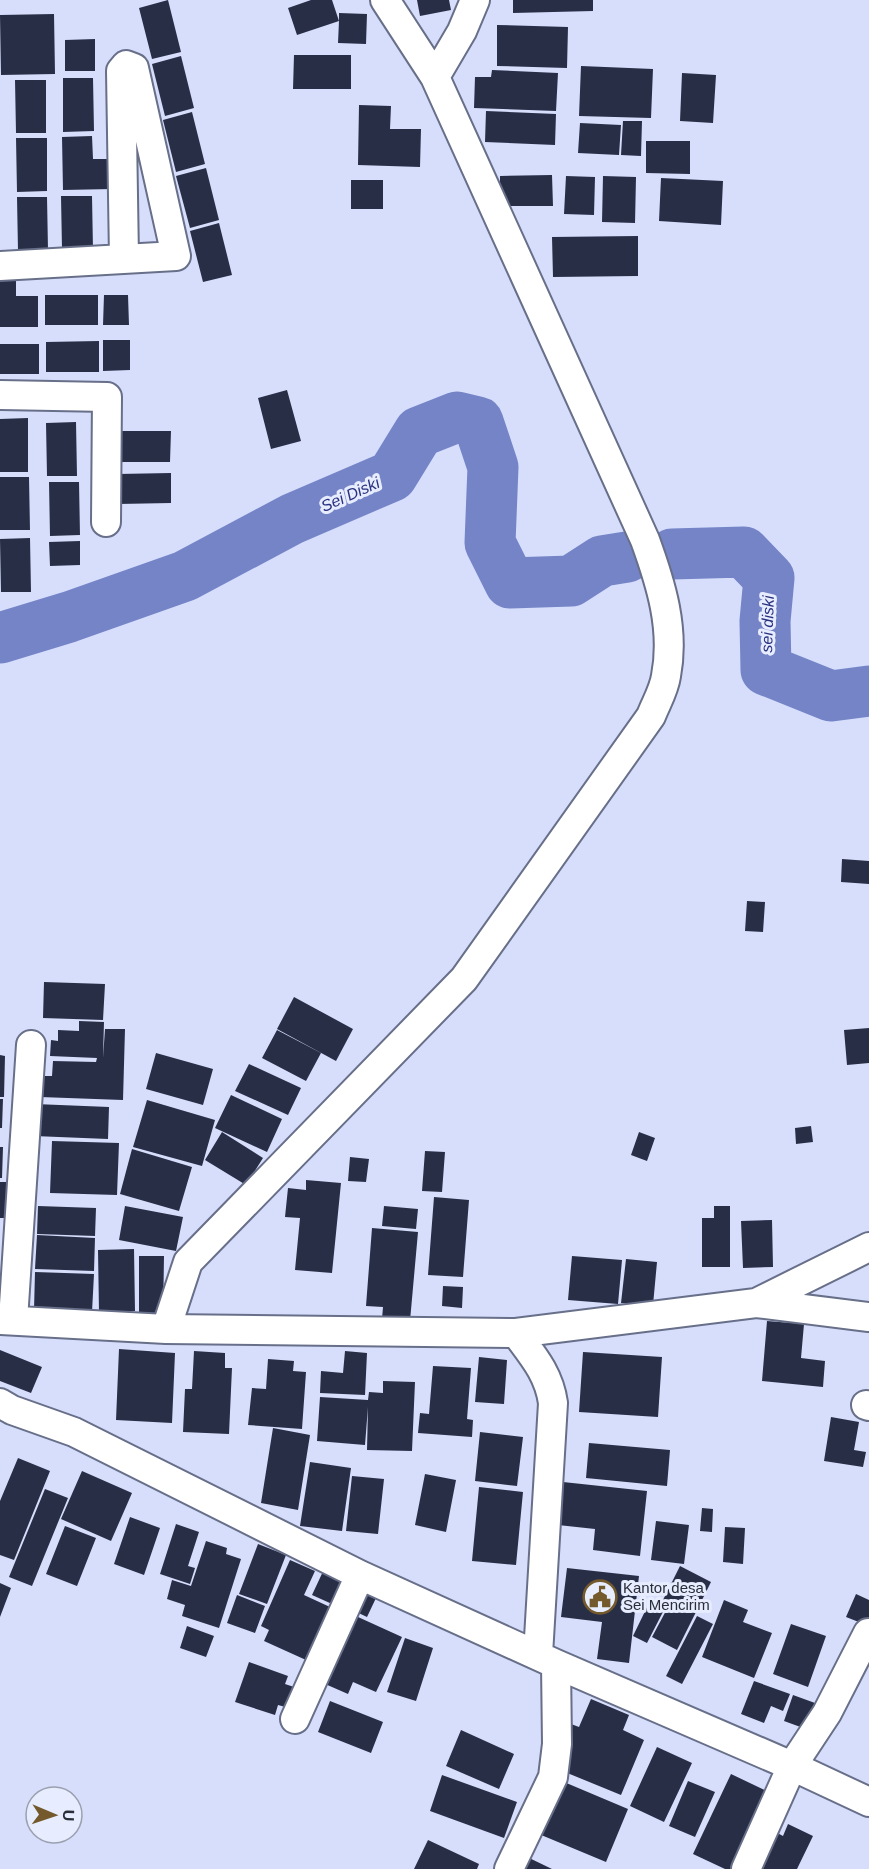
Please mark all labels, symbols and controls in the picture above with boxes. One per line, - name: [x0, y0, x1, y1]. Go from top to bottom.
- water label: Sei Diski: [318, 474, 382, 515]
- water label: sei diski: [758, 595, 777, 653]
- public building icon: Kantor desa Sei Mencirim: [582, 1579, 618, 1615]
- place label: Kantor desa Sei Mencirim: [623, 1579, 710, 1613]
- north arrow: [24, 1785, 84, 1845]
- text: U: [60, 1809, 77, 1822]

